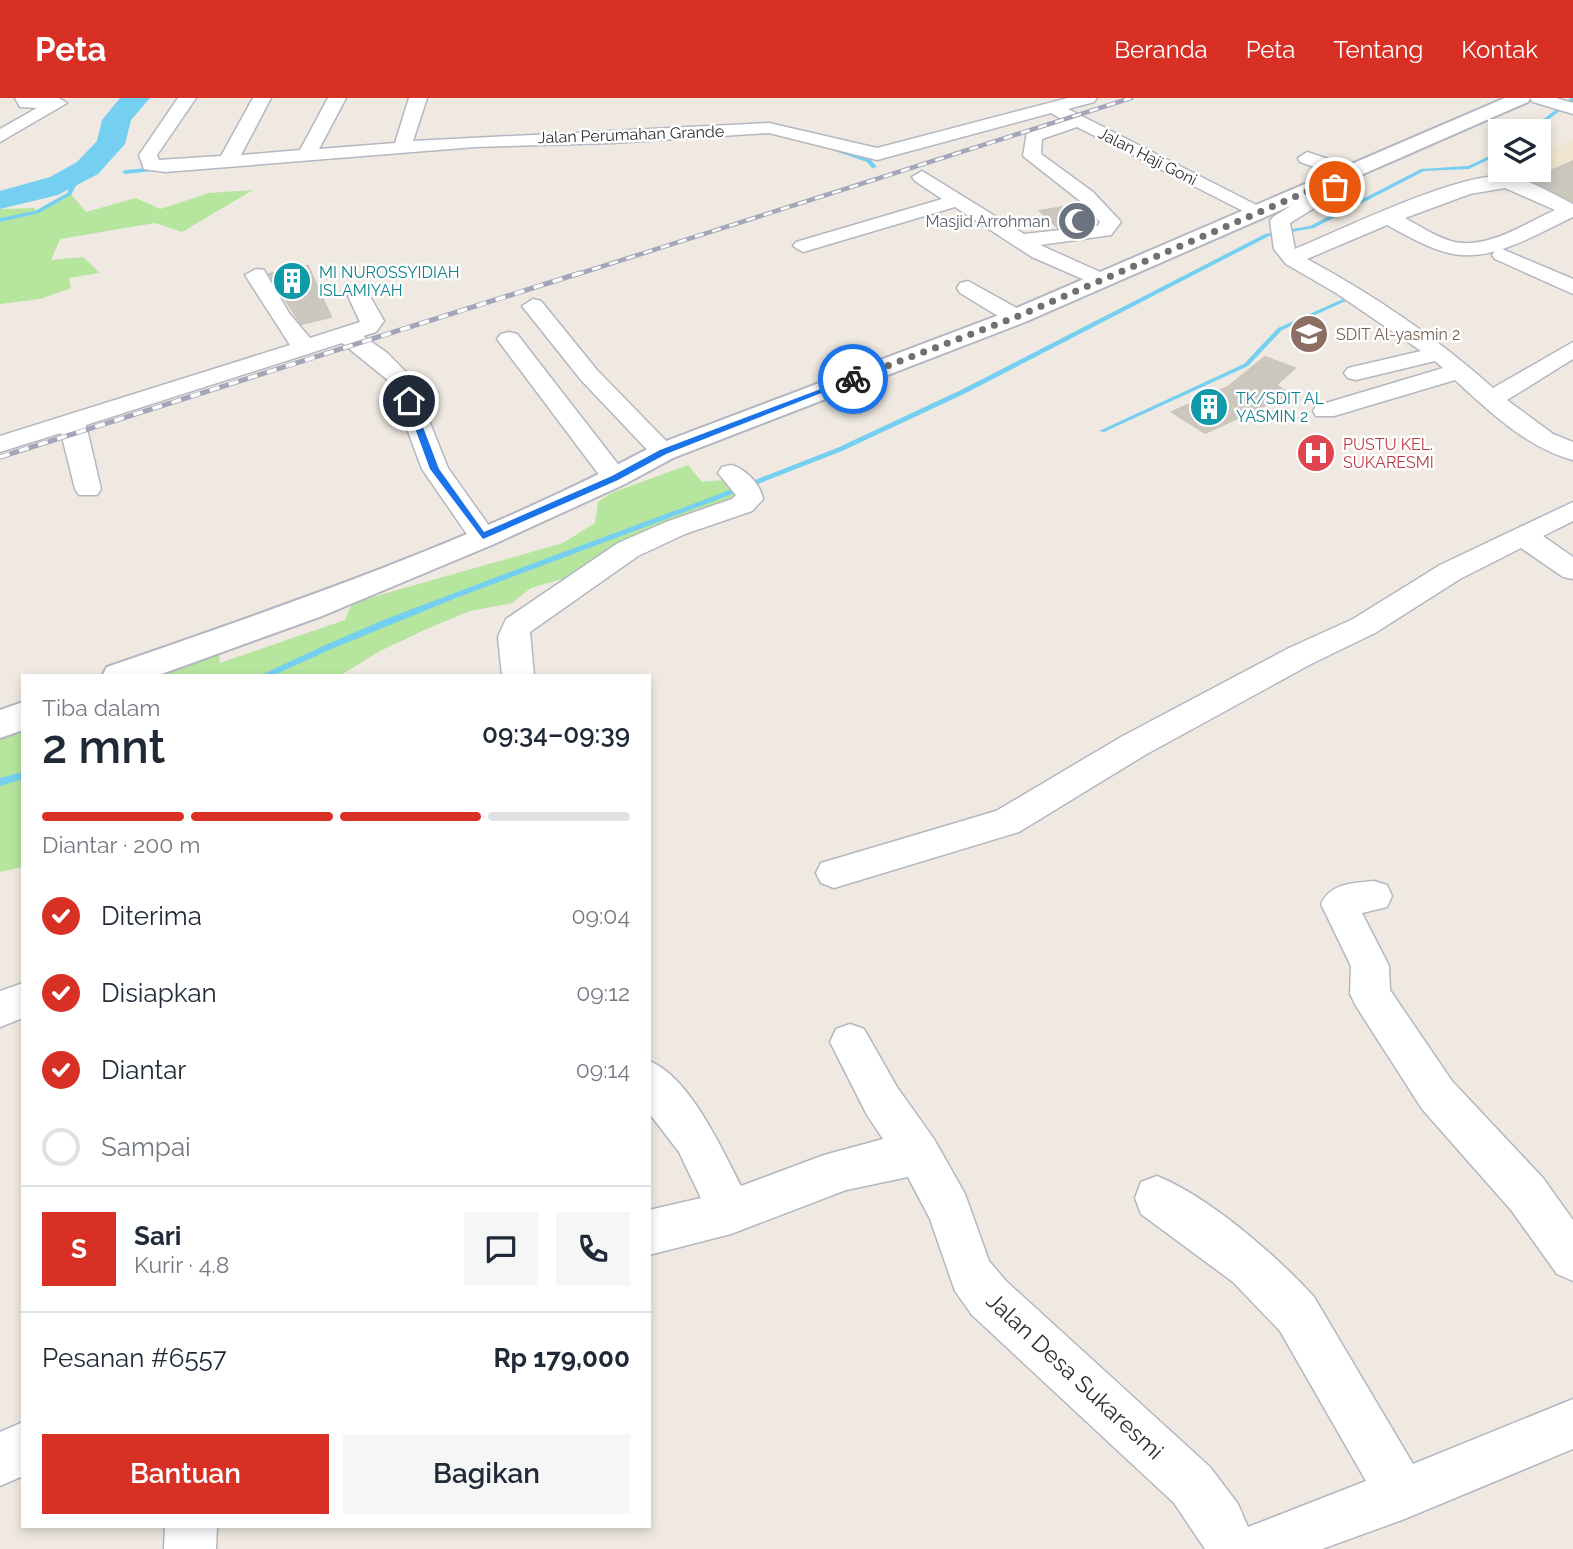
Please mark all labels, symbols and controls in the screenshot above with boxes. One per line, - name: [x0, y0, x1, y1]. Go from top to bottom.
- text: Peta: [35, 30, 106, 69]
- text: Beranda: [1114, 35, 1208, 64]
- text: Peta: [1246, 35, 1295, 64]
- text: Tentang: [1333, 35, 1423, 64]
- text: Kontak: [1461, 35, 1538, 64]
- map controls: [1488, 119, 1551, 182]
- button: layers: [1488, 119, 1551, 182]
- street label: Jalan Perumahan Grande: [538, 122, 724, 147]
- street label: Jalan Haji Goni: [1095, 123, 1200, 189]
- pin: [1305, 157, 1365, 217]
- icon: bag: [1316, 168, 1354, 206]
- mosque icon: Masjid Arrohman: [1056, 200, 1098, 242]
- place label: Masjid Arrohman: [926, 212, 1050, 231]
- building icon: MI NUROSSYIDIAH ISLAMIYAH: [271, 260, 313, 302]
- place label: MI NUROSSYIDIAH ISLAMIYAH: [319, 263, 460, 300]
- school or university icon: SDIT Al-yasmin 2: [1288, 313, 1330, 355]
- place label: SDIT Al-yasmin 2: [1336, 325, 1460, 344]
- courier: [818, 344, 888, 414]
- icon: bike: [834, 360, 872, 398]
- pin: [379, 371, 439, 431]
- icon: home: [390, 382, 428, 420]
- building icon: TK/SDIT AL YASMIN 2: [1188, 386, 1230, 428]
- place label: TK/SDIT AL YASMIN 2: [1236, 389, 1325, 426]
- hospital icon: PUSTU KEL. SUKARESMI: [1295, 432, 1337, 474]
- place label: PUSTU KEL. SUKARESMI: [1343, 435, 1434, 472]
- text: Tiba dalam: [42, 694, 160, 721]
- text: 09:34–09:39: [482, 719, 630, 749]
- text: 2 mnt: [42, 720, 165, 774]
- text: Diantar · 200 m: [42, 831, 200, 858]
- icon: check: [42, 897, 80, 935]
- text: Diterima: [101, 901, 202, 931]
- text: 09:04: [571, 902, 630, 929]
- icon: check: [42, 974, 80, 1012]
- text: Disiapkan: [101, 978, 217, 1008]
- text: 09:12: [576, 979, 630, 1006]
- icon: check: [42, 1051, 80, 1089]
- text: Diantar: [101, 1055, 186, 1085]
- text: 09:14: [576, 1056, 630, 1083]
- text: Sampai: [101, 1132, 191, 1162]
- button: chat: [464, 1212, 538, 1286]
- button: phone: [556, 1212, 630, 1286]
- text: Sari: [134, 1221, 182, 1251]
- text: S: [71, 1234, 87, 1264]
- text: Kurir · 4.8: [134, 1251, 229, 1278]
- street label: Jalan Desa Sukaresmi: [981, 1287, 1169, 1465]
- text: Pesanan #6557: [42, 1343, 227, 1373]
- text: Rp 179,000: [493, 1343, 630, 1373]
- button: Bantuan: [42, 1434, 329, 1514]
- button: Bagikan: [343, 1434, 630, 1514]

